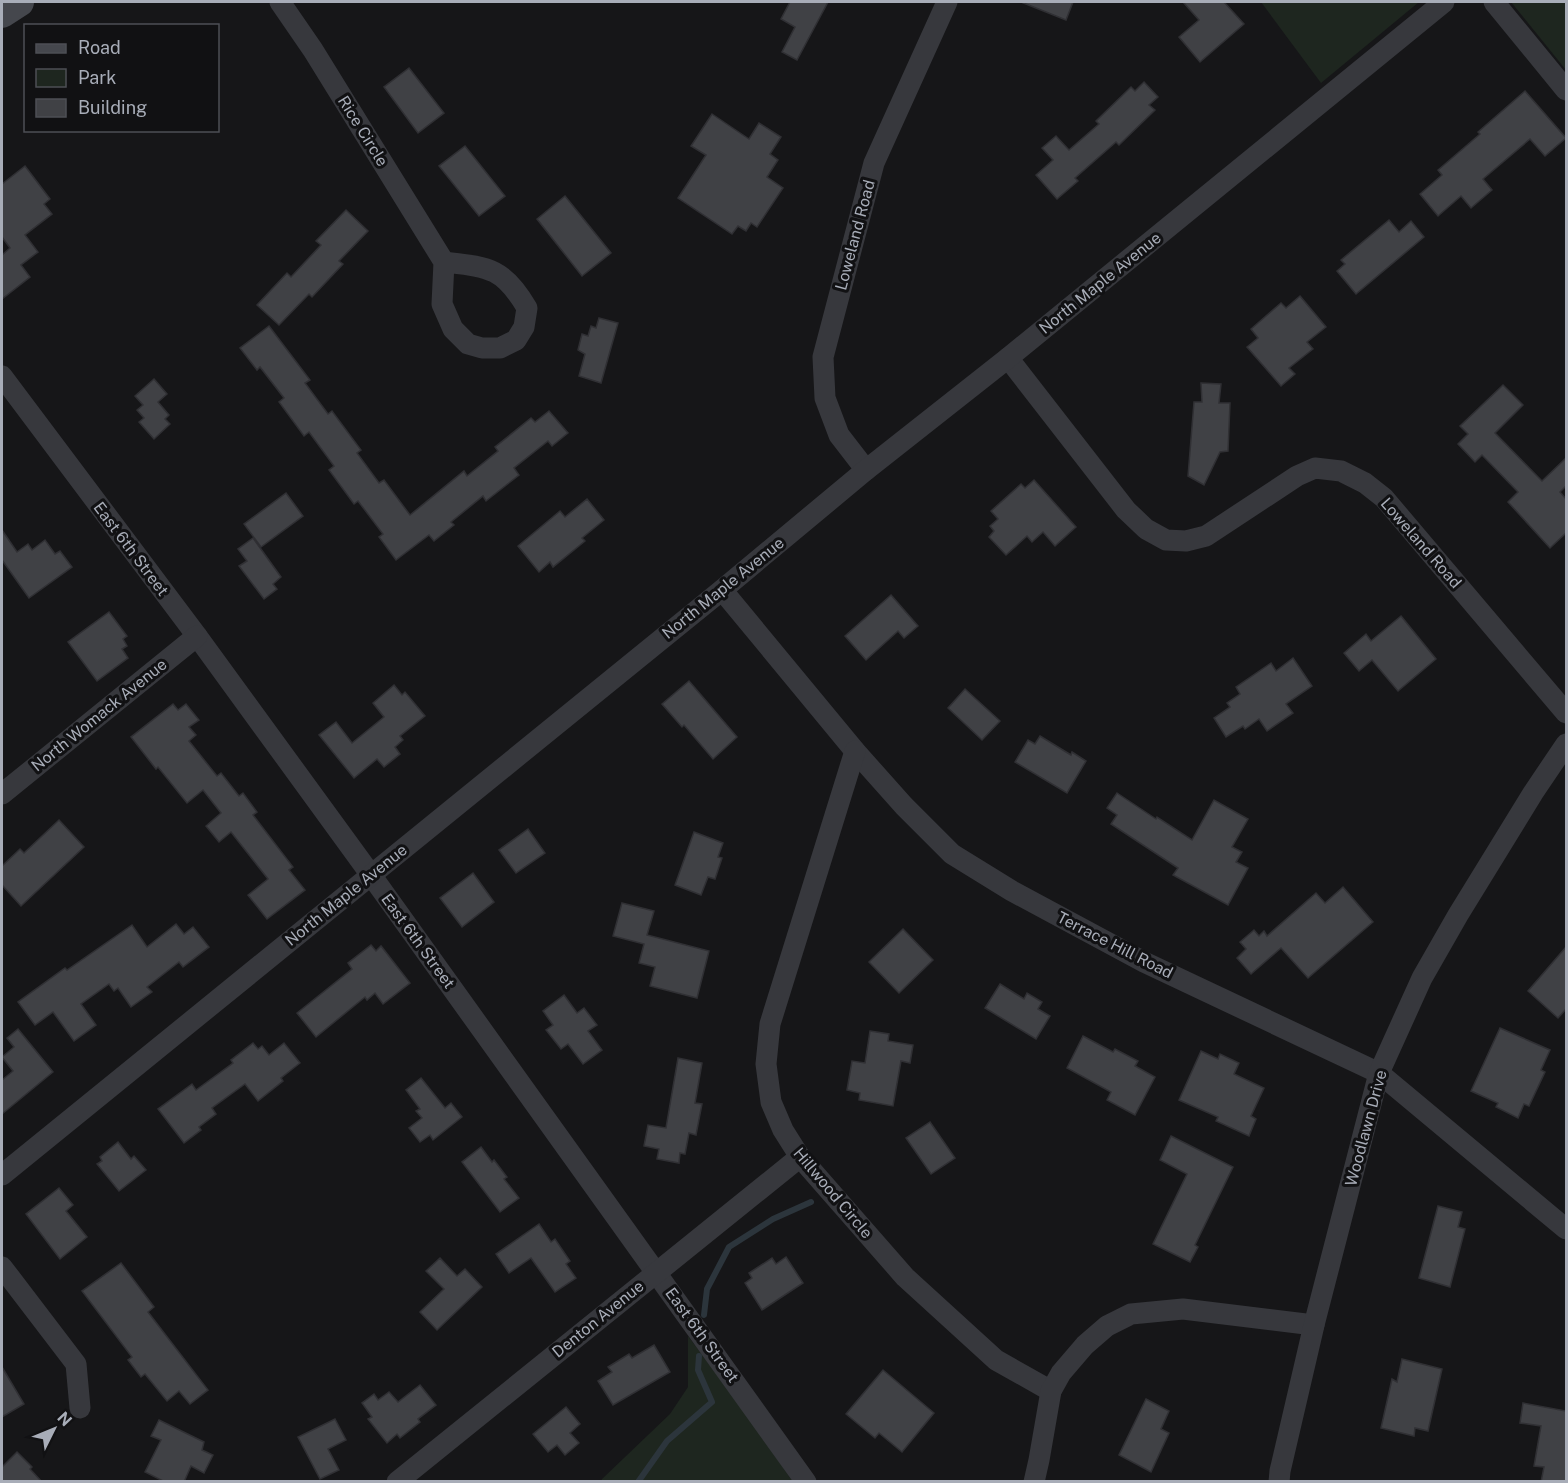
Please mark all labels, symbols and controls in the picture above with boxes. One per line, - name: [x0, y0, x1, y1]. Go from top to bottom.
- legend: [24, 24, 219, 132]
- text: Road: [78, 37, 121, 58]
- text: Park: [78, 67, 116, 88]
- street label: Rice Circle: [334, 92, 392, 170]
- text: Building: [78, 97, 147, 118]
- street label: Loweland Road: [831, 178, 879, 292]
- street label: North Maple Avenue: [1035, 228, 1165, 338]
- street label: Loweland Road: [1377, 494, 1465, 592]
- street label: East 6th Street: [90, 498, 172, 600]
- street label: North Maple Avenue: [658, 533, 788, 643]
- street label: North Womack Avenue: [27, 655, 171, 775]
- street label: North Maple Avenue: [281, 840, 411, 950]
- street label: East 6th Street: [377, 890, 459, 992]
- street label: Terrace Hill Road: [1054, 908, 1176, 982]
- street label: Woodlawn Drive: [1341, 1068, 1391, 1188]
- street label: Hillwood Circle: [790, 1144, 876, 1242]
- street label: Denton Avenue: [548, 1276, 648, 1362]
- street label: East 6th Street: [661, 1284, 743, 1386]
- north arrow: [24, 1399, 84, 1459]
- text: N: [53, 1408, 76, 1430]

